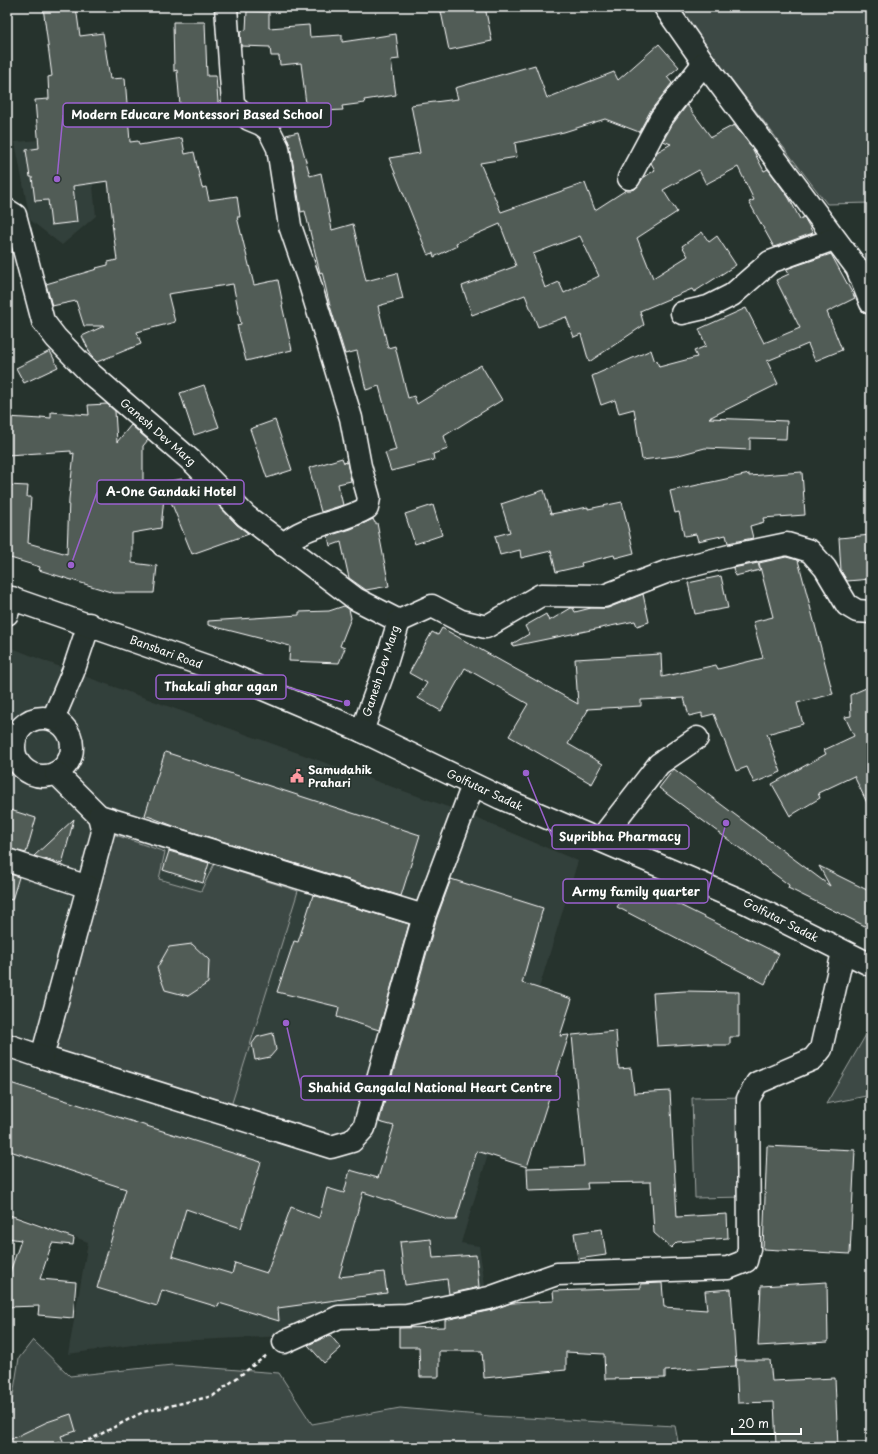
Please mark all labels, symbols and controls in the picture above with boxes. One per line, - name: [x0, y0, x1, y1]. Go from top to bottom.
- callout: Modern Educare Montessori Based School: [63, 103, 331, 127]
- text: Modern Educare Montessori Based School: [71, 105, 323, 123]
- street label: Ganesh Dev Marg: [117, 394, 200, 469]
- callout: A-One Gandaki Hotel: [97, 480, 244, 504]
- text: A-One Gandaki Hotel: [106, 482, 236, 500]
- street label: Ganesh Dev Marg: [358, 623, 403, 719]
- street label: Bansbari Road: [127, 630, 205, 673]
- callout: Thakali ghar agan: [156, 675, 286, 699]
- text: Thakali ghar agan: [164, 677, 278, 695]
- place label: Samudahik Prahari: [308, 761, 373, 791]
- street label: Golfutar Sadak: [444, 764, 527, 815]
- public building icon: Samudahik Prahari: [289, 768, 305, 784]
- callout: Supribha Pharmacy: [552, 825, 689, 849]
- text: Supribha Pharmacy: [559, 827, 681, 845]
- callout: Army family quarter: [563, 879, 708, 903]
- text: Army family quarter: [572, 882, 701, 900]
- street label: Golfutar Sadak: [740, 893, 822, 946]
- callout: Shahid Gangalal National Heart Centre: [301, 1076, 560, 1100]
- text: Shahid Gangalal National Heart Centre: [308, 1078, 552, 1096]
- scale bar: [732, 1410, 801, 1436]
- text: 20 m: [738, 1414, 769, 1432]

